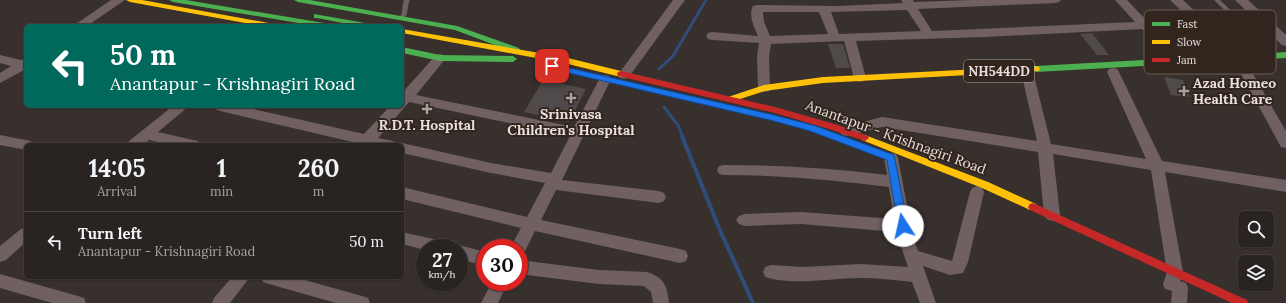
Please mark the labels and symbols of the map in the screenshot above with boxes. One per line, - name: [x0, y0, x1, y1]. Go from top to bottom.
- legend: [1144, 10, 1276, 74]
- text: Fast: [1177, 17, 1198, 31]
- text: Slow: [1177, 35, 1202, 49]
- pin: [535, 49, 569, 83]
- text: Jam: [1176, 53, 1197, 67]
- road number: NH544DD: [964, 60, 1034, 82]
- place label: Azad Homeo Health Care: [1193, 74, 1276, 108]
- marker: Azad Homeo Health Care: [1178, 85, 1190, 97]
- marker: Srinivasa Children's Hospital: [565, 92, 577, 104]
- street label: Anantapur - Krishnagiri Road: [802, 96, 989, 178]
- marker: R.D.T. Hospital: [421, 103, 433, 115]
- place label: Srinivasa Children's Hospital: [507, 105, 635, 139]
- place label: R.D.T. Hospital: [379, 116, 476, 134]
- position arrow: [882, 205, 924, 247]
- speed limit sign: 30: [476, 239, 528, 291]

